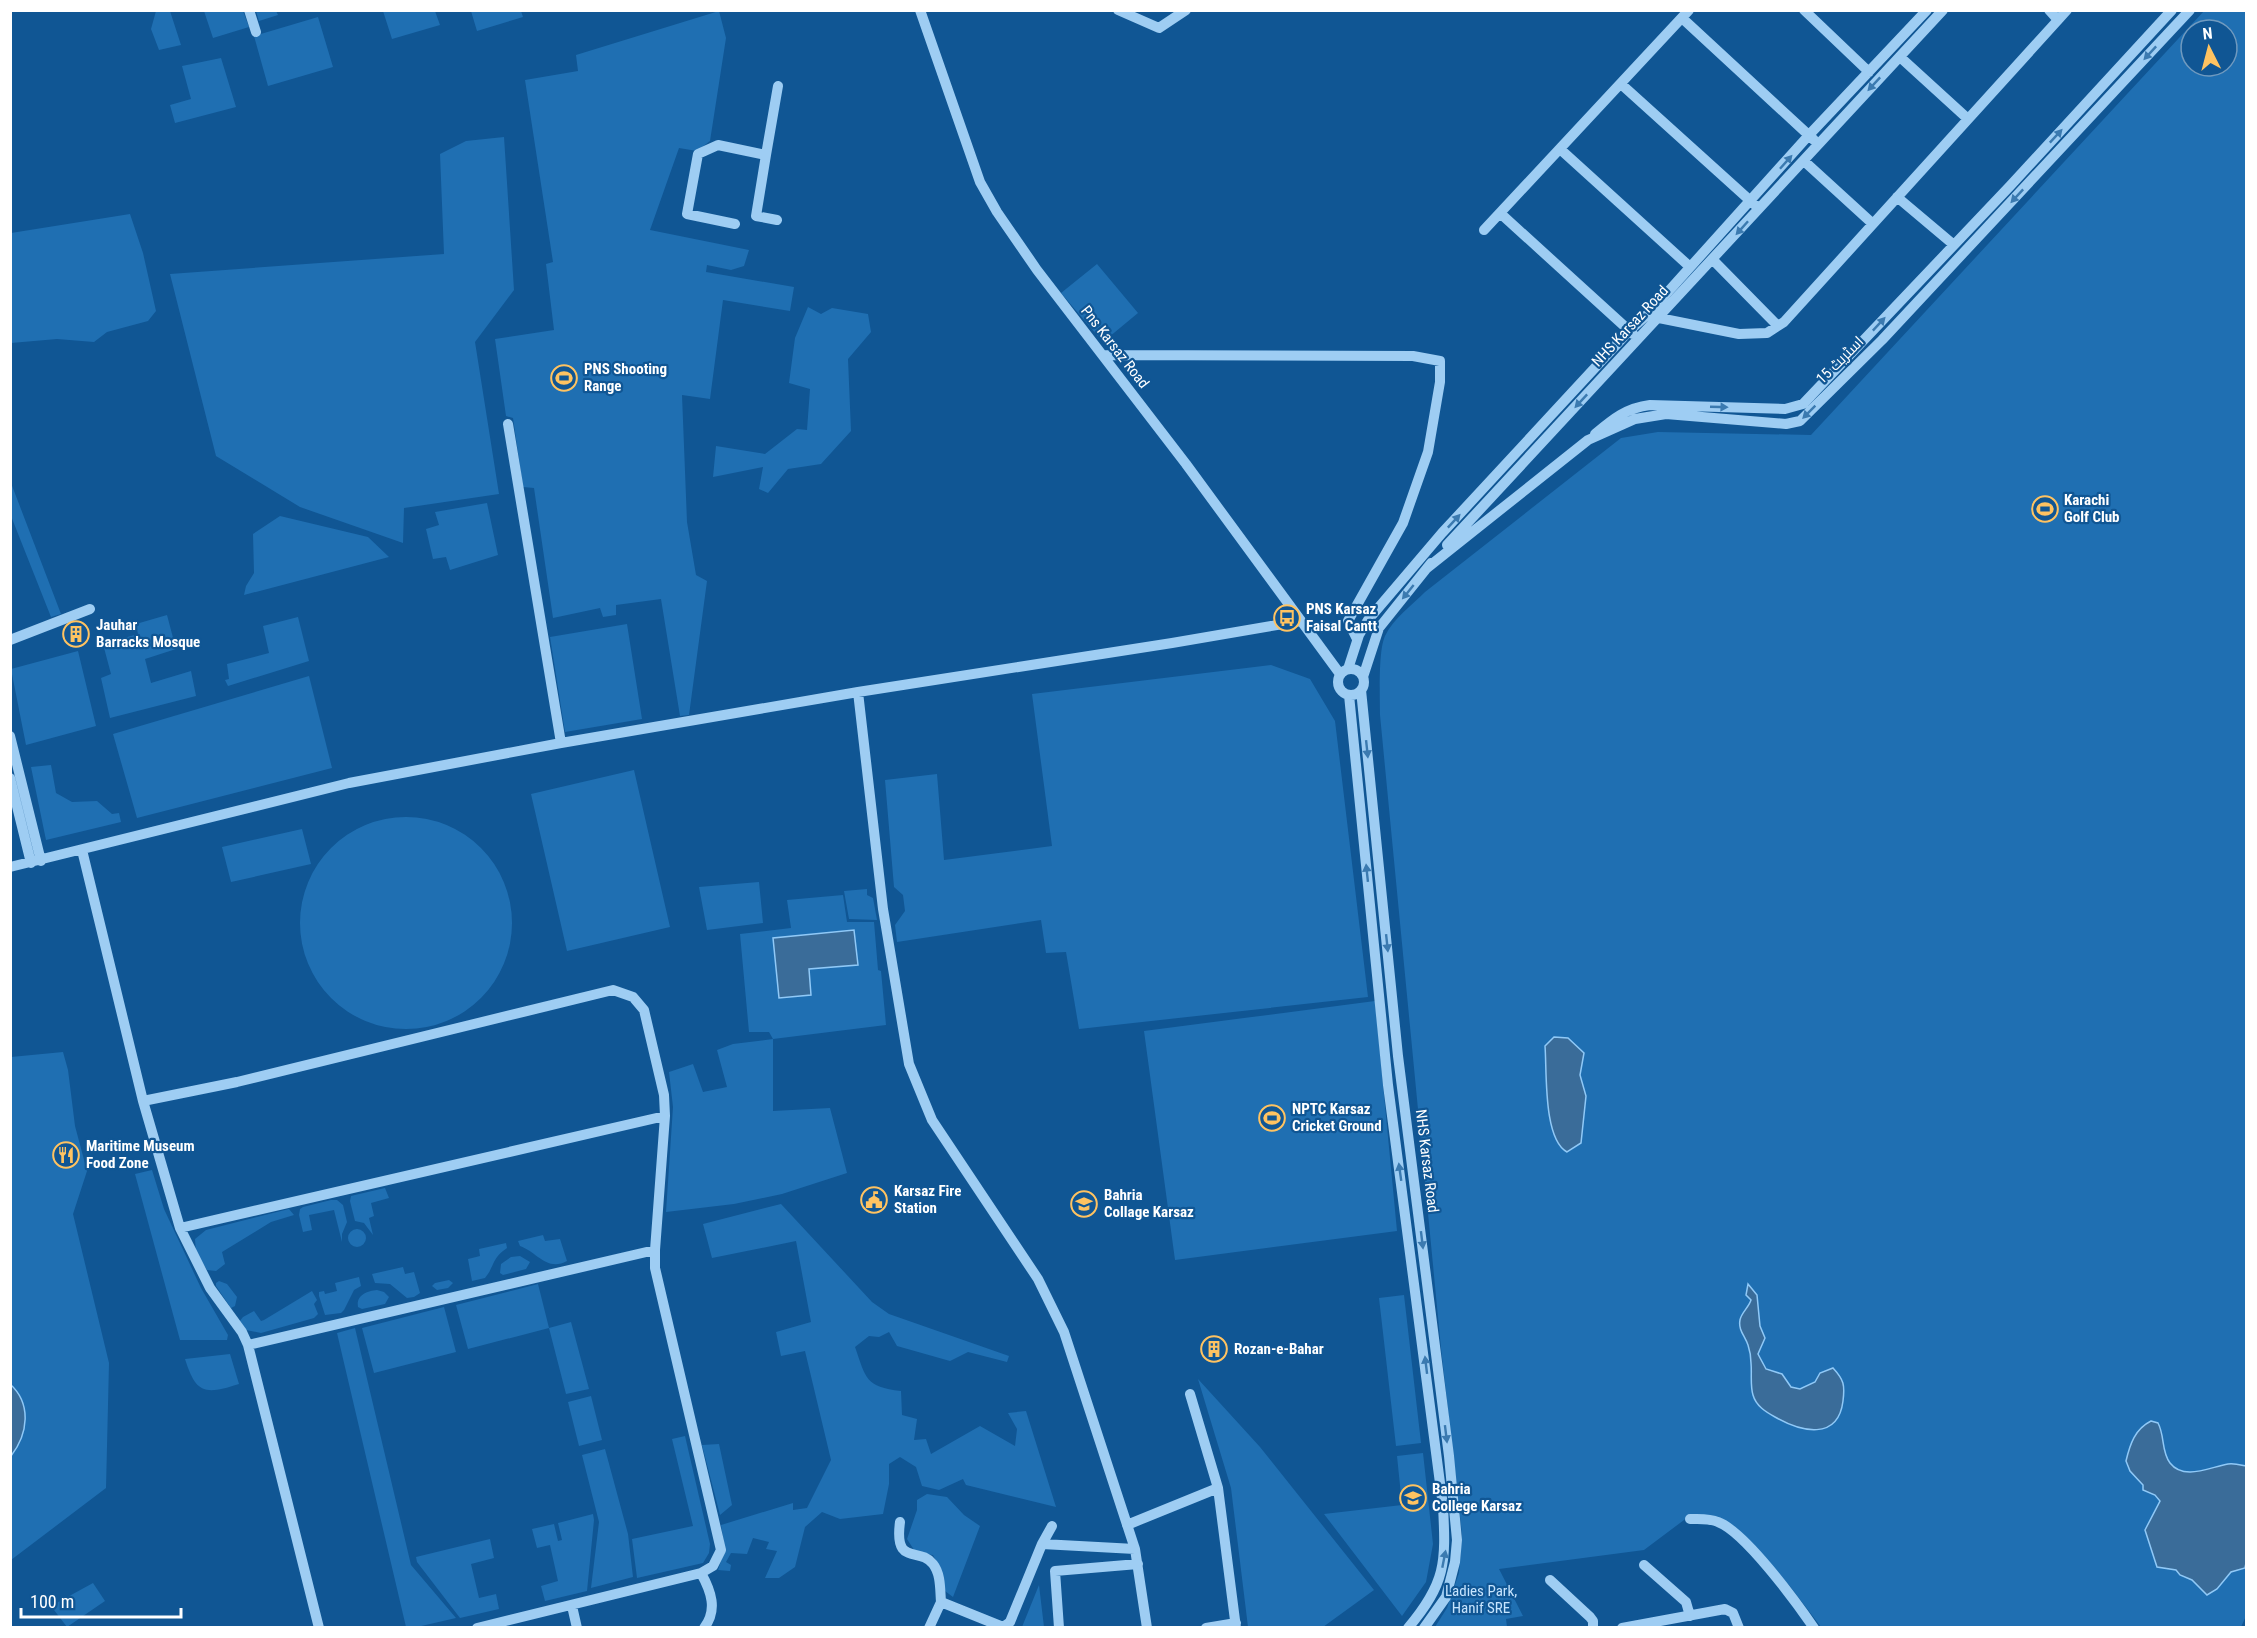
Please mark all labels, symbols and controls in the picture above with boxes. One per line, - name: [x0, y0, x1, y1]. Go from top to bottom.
- north arrow: [2179, 18, 2239, 78]
- text: N: [2202, 24, 2213, 44]
- one-way arrow: [2143, 46, 2157, 61]
- one-way arrow: [1868, 77, 1882, 91]
- one-way arrow: [2049, 129, 2062, 144]
- one-way arrow: [1779, 155, 1793, 170]
- one-way arrow: [2010, 188, 2024, 203]
- one-way arrow: [1735, 220, 1749, 235]
- street label: NHS Karsaz Road: [1588, 282, 1672, 370]
- street label: Pns Karsaz Road: [1077, 302, 1153, 392]
- one-way arrow: [1872, 317, 1885, 332]
- street label: اسٹریٹ 15: [1812, 332, 1868, 388]
- place label: PNS Shooting Range: [584, 360, 667, 395]
- sports icon: PNS Shooting Range: [549, 363, 579, 393]
- one-way arrow: [1574, 394, 1588, 409]
- one-way arrow: [1710, 403, 1729, 412]
- one-way arrow: [1802, 405, 1817, 419]
- place label: Karachi Golf Club: [2064, 491, 2120, 526]
- sports icon: Karachi Golf Club: [2030, 494, 2060, 524]
- one-way arrow: [1447, 513, 1461, 528]
- one-way arrow: [1401, 584, 1414, 600]
- place label: PNS Karsaz Faisal Cantt: [1306, 600, 1377, 635]
- bus stop icon: PNS Karsaz Faisal Cantt: [1272, 603, 1302, 633]
- place label: Jauhar Barracks Mosque: [96, 616, 200, 651]
- building icon: Jauhar Barracks Mosque: [61, 619, 91, 649]
- one-way arrow: [1362, 739, 1372, 758]
- one-way arrow: [1362, 864, 1372, 883]
- one-way arrow: [1382, 933, 1392, 952]
- place label: NPTC Karsaz Cricket Ground: [1292, 1100, 1382, 1135]
- sports icon: NPTC Karsaz Cricket Ground: [1257, 1103, 1287, 1133]
- street label: NHS Karsaz Road: [1412, 1108, 1442, 1214]
- place label: Maritime Museum Food Zone: [86, 1137, 195, 1172]
- restaurant icon: Maritime Museum Food Zone: [51, 1140, 81, 1170]
- one-way arrow: [1395, 1162, 1404, 1181]
- place label: Karsaz Fire Station: [894, 1182, 961, 1217]
- public building icon: Karsaz Fire Station: [859, 1185, 889, 1215]
- place label: Bahria Collage Karsaz: [1104, 1186, 1194, 1221]
- school or university icon: Bahria Collage Karsaz: [1069, 1189, 1099, 1219]
- one-way arrow: [1417, 1231, 1426, 1250]
- building icon: Rozan-e-Bahar: [1199, 1334, 1229, 1364]
- place label: Rozan-e-Bahar: [1234, 1340, 1324, 1358]
- one-way arrow: [1421, 1355, 1431, 1374]
- one-way arrow: [1442, 1425, 1451, 1444]
- place label: Bahria College Karsaz: [1432, 1480, 1522, 1515]
- school or university icon: Bahria College Karsaz: [1398, 1483, 1428, 1513]
- one-way arrow: [1440, 1549, 1449, 1568]
- scale bar: [21, 1581, 182, 1619]
- park label: Ladies Park, Hanif SRE: [1445, 1582, 1517, 1617]
- text: 100 m: [30, 1591, 74, 1612]

